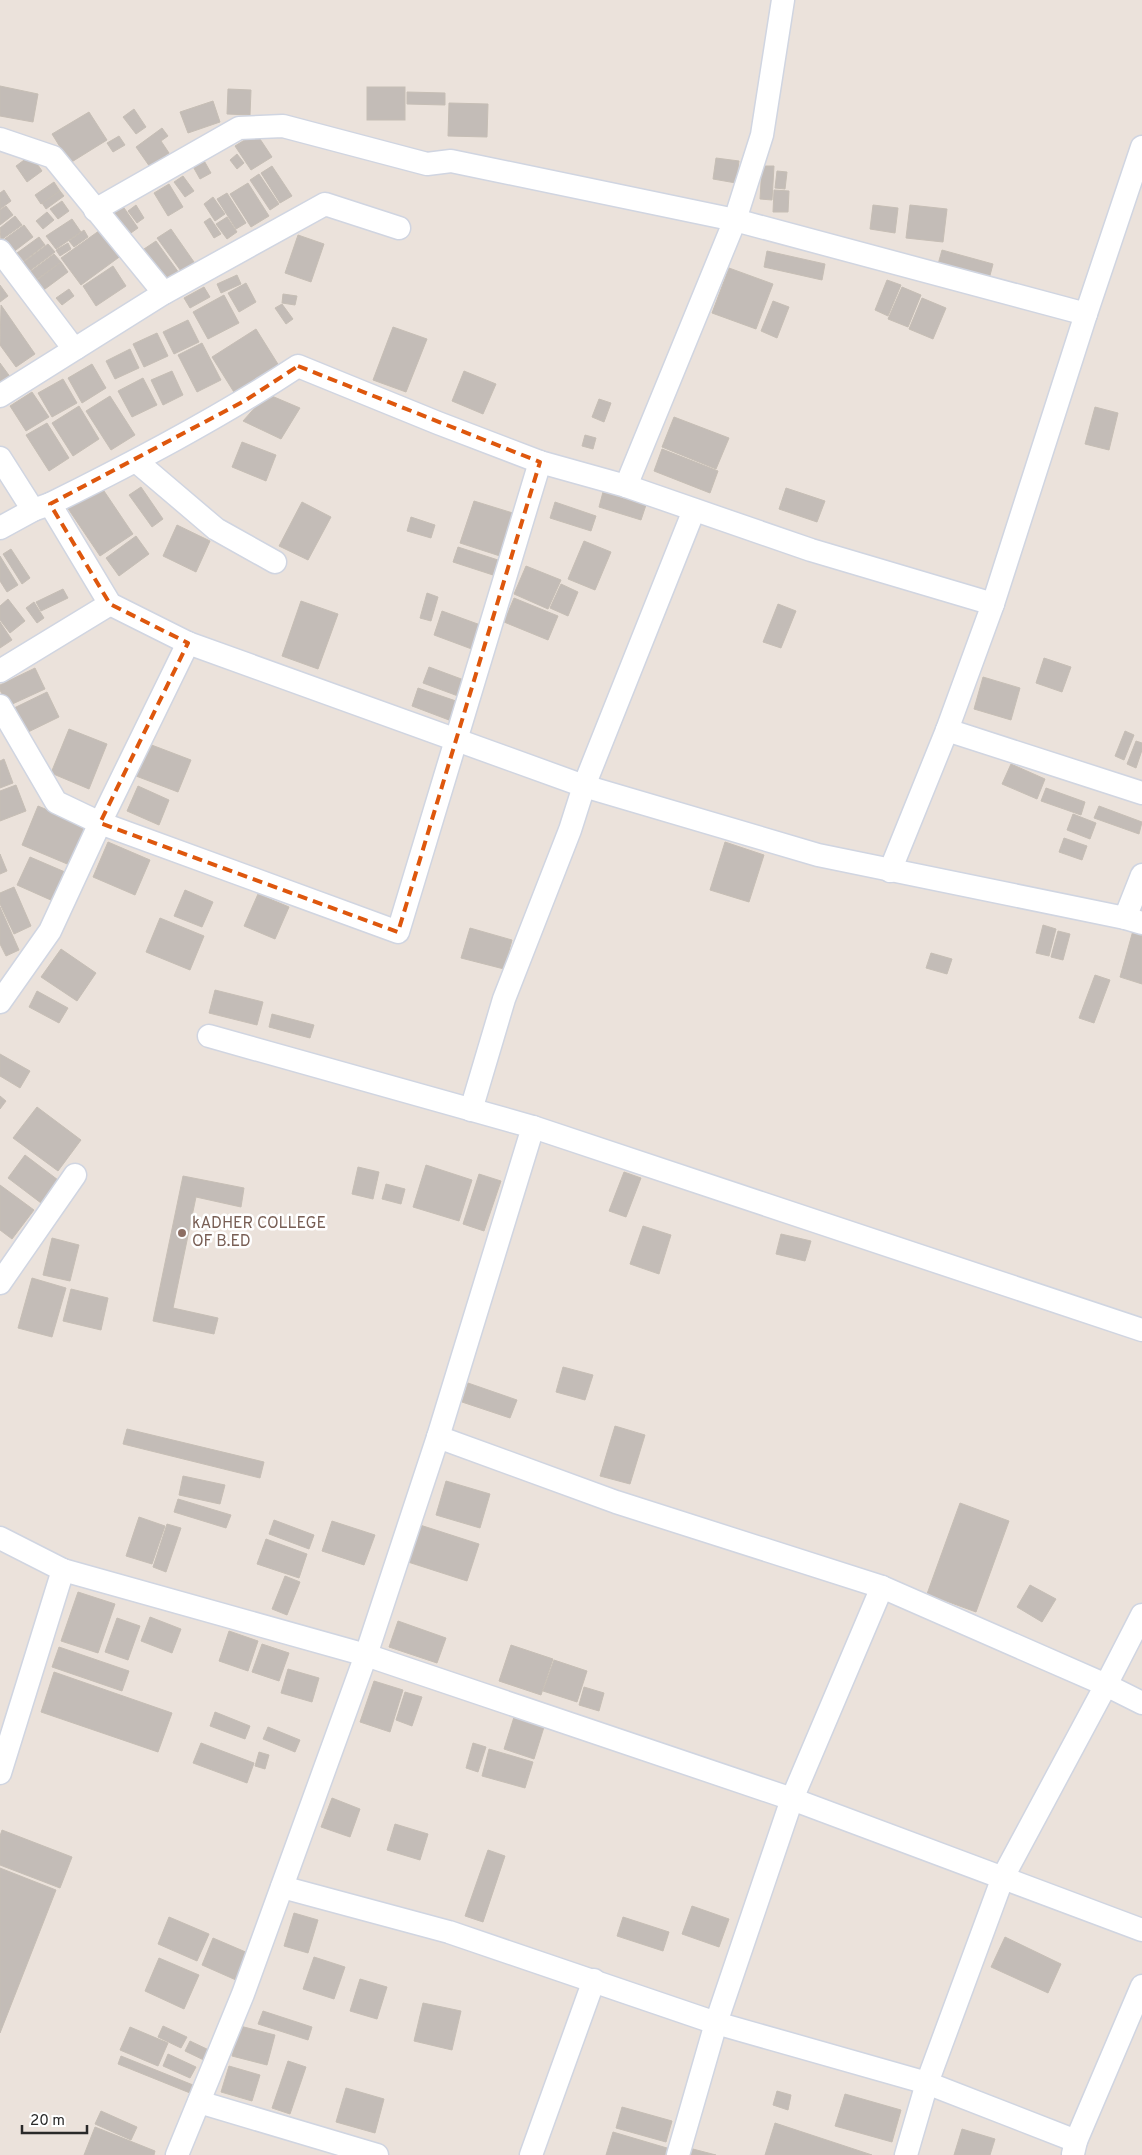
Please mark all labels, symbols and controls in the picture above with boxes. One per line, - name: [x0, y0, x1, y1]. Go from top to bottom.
- place label: kADHER COLLEGE OF B.ED: [192, 1214, 326, 1252]
- marker: kADHER COLLEGE OF B.ED: [176, 1227, 188, 1239]
- scale bar: [22, 2102, 88, 2134]
- text: 20 m: [30, 2112, 65, 2131]

